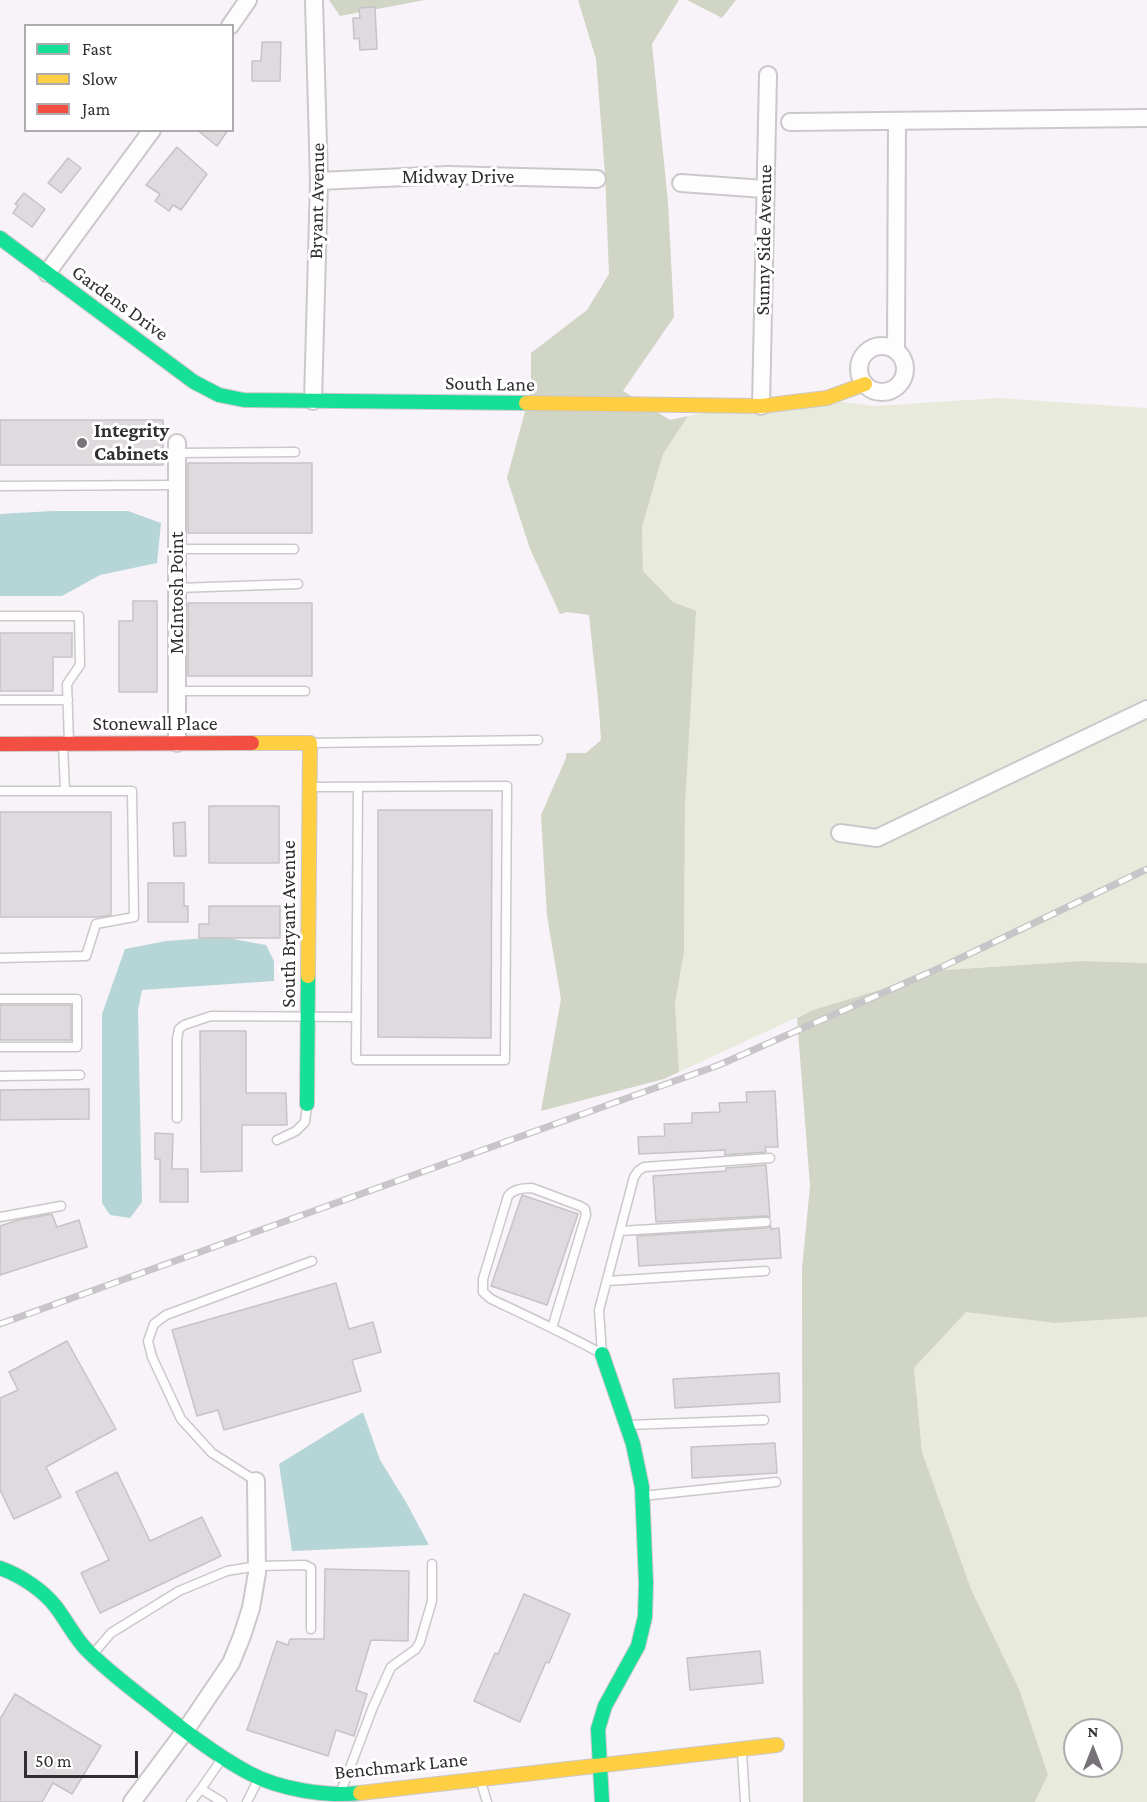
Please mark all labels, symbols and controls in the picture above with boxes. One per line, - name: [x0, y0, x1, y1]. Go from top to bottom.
- legend: [24, 24, 234, 132]
- text: Fast: [82, 39, 112, 59]
- text: Slow: [82, 69, 117, 89]
- text: Jam: [82, 99, 110, 119]
- street label: Bryant Avenue: [304, 143, 330, 259]
- street label: Sunny Side Avenue: [751, 164, 777, 316]
- street label: Midway Drive: [402, 165, 514, 189]
- street label: Gardens Drive: [67, 260, 173, 346]
- street label: South Lane: [445, 371, 535, 397]
- place label: Integrity Cabinets: [94, 419, 169, 466]
- marker: Integrity Cabinets: [75, 436, 89, 450]
- street label: McIntosh Point: [165, 532, 189, 654]
- street label: Stonewall Place: [93, 712, 217, 736]
- street label: South Bryant Avenue: [277, 840, 301, 1008]
- north arrow: [1063, 1718, 1123, 1778]
- text: N: [1088, 1723, 1098, 1740]
- scale bar: [27, 1739, 141, 1777]
- street label: Benchmark Lane: [333, 1747, 469, 1785]
- text: 50 m: [35, 1751, 72, 1771]

